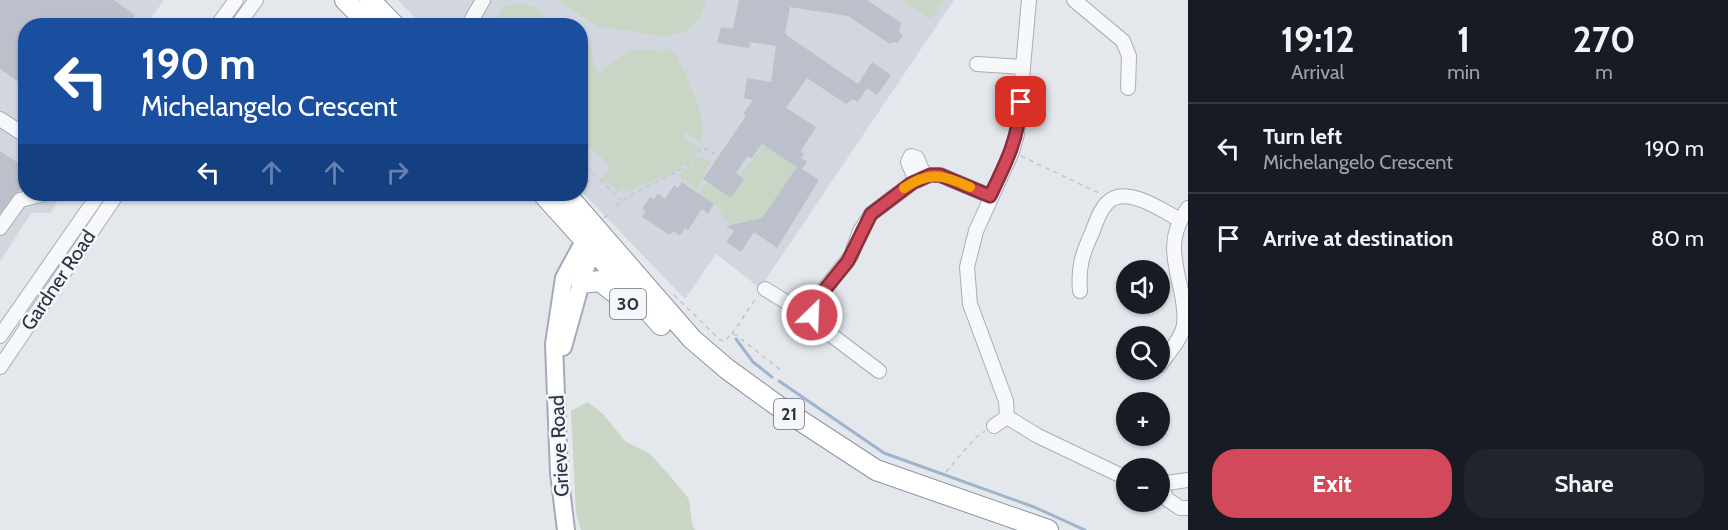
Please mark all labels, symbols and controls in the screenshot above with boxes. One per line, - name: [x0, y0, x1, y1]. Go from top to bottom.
- text: 19:12: [1281, 17, 1355, 61]
- text: 1: [1457, 17, 1470, 61]
- text: 270: [1573, 17, 1635, 61]
- text: 190 m: [141, 38, 256, 90]
- icon: left: [42, 42, 120, 120]
- text: Arrival: [1291, 60, 1344, 84]
- text: min: [1447, 60, 1480, 84]
- text: m: [1595, 60, 1613, 84]
- pin: [995, 76, 1046, 127]
- icon: arrive: [1004, 85, 1037, 118]
- text: Michelangelo Crescent: [141, 90, 397, 123]
- text: Turn left: [1263, 123, 1342, 150]
- icon: left: [1212, 132, 1245, 165]
- text: 190 m: [1645, 135, 1704, 162]
- text: Michelangelo Crescent: [1263, 150, 1453, 174]
- icon: left: [192, 156, 225, 189]
- icon: ahead: [255, 156, 288, 189]
- icon: ahead: [318, 156, 351, 189]
- icon: right: [381, 156, 414, 189]
- icon: arrive: [1212, 222, 1245, 255]
- street label: Gardner Road: [16, 225, 100, 335]
- text: Arrive at destination: [1263, 225, 1453, 252]
- text: 80 m: [1651, 225, 1704, 252]
- map controls: [1116, 260, 1170, 512]
- button: sound: [1116, 260, 1170, 314]
- position arrow: [780, 283, 844, 347]
- road number: 30: [610, 289, 646, 319]
- button: search: [1116, 326, 1170, 380]
- button: +: [1116, 392, 1170, 446]
- street label: Grieve Road: [544, 395, 574, 497]
- road number: 21: [774, 399, 804, 429]
- button: Exit: [1212, 449, 1452, 518]
- button: Share: [1464, 449, 1704, 518]
- button: −: [1116, 458, 1170, 512]

